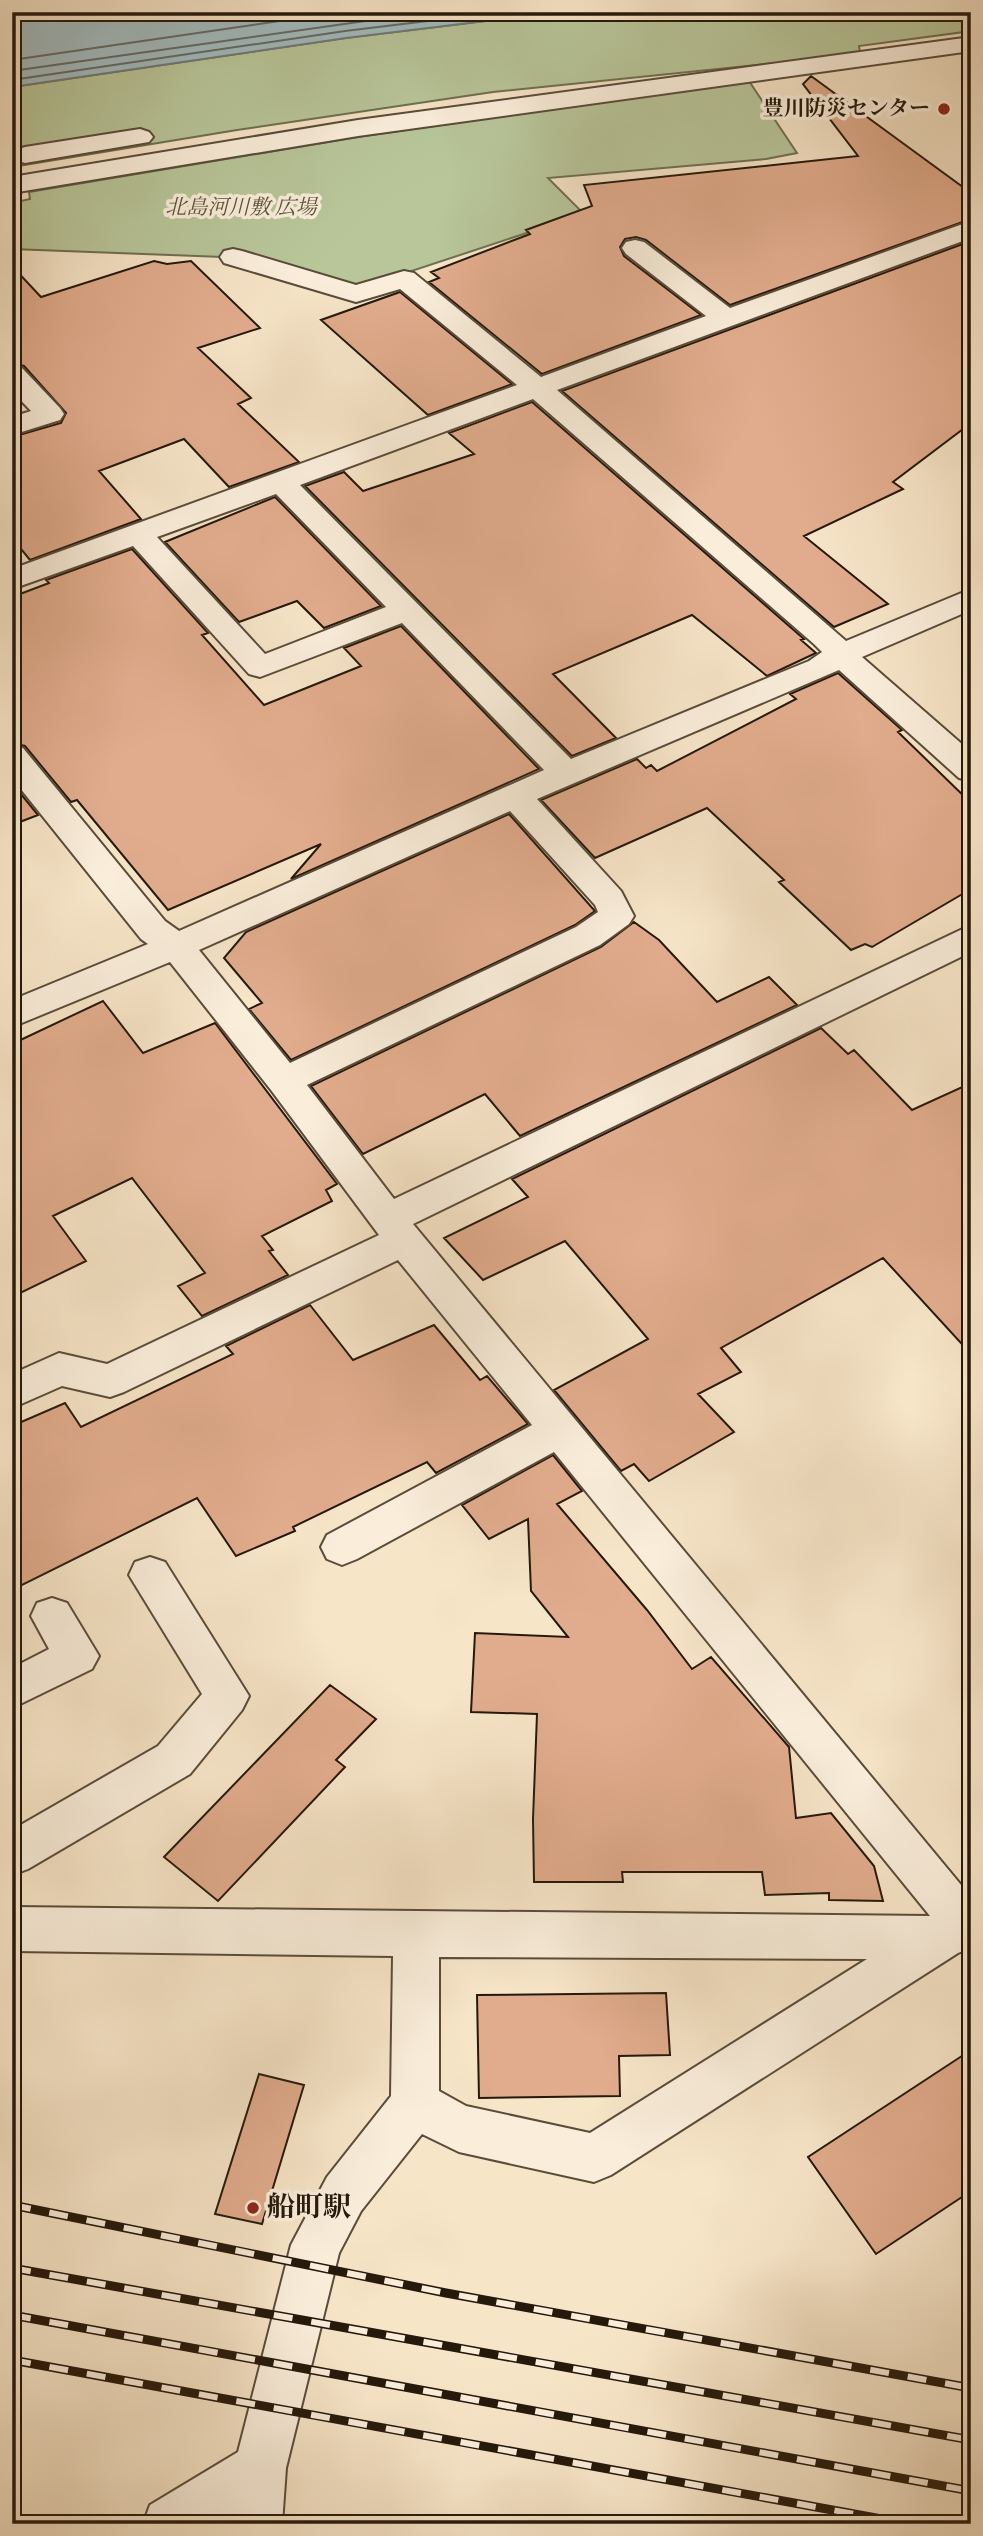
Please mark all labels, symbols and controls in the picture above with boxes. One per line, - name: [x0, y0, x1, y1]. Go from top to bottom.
- place label: 豊川防災センター: [763, 96, 930, 123]
- marker: 豊川防災センター: [936, 101, 952, 117]
- park label: 北島河川敷 広場: [165, 195, 319, 222]
- place label: 船町駅: [267, 2191, 351, 2226]
- marker: 船町駅: [245, 2200, 261, 2216]

